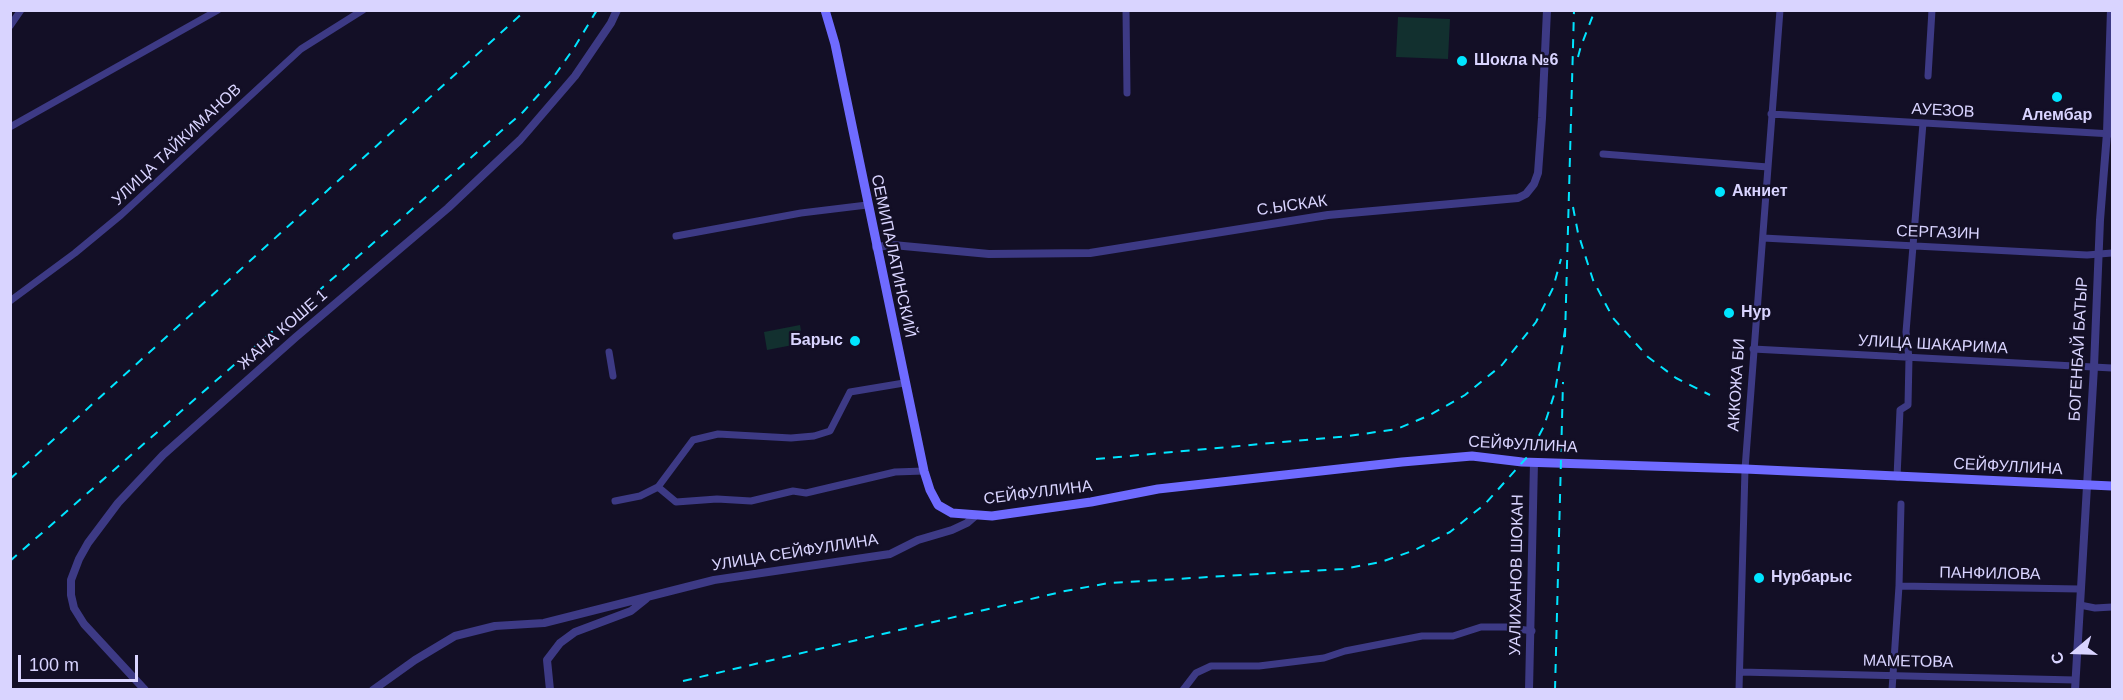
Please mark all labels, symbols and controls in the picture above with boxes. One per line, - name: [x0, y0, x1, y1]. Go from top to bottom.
- place label: Шокла №6: [1474, 51, 1558, 71]
- marker: Шокла №6: [1455, 54, 1469, 68]
- street label: УЛИЦА ТАЙКИМАНОВ: [108, 80, 246, 210]
- marker: Алембар: [2050, 90, 2064, 104]
- street label: АУЕЗОВ: [1911, 100, 1975, 122]
- place label: Алембар: [2022, 106, 2092, 126]
- street label: СЕМИПАЛАТИНСКИЙ: [866, 173, 920, 339]
- place label: Акниет: [1732, 182, 1788, 202]
- marker: Акниет: [1713, 185, 1727, 199]
- street label: С.ЫСКАК: [1255, 192, 1329, 220]
- street label: СЕРГАЗИН: [1896, 222, 1980, 244]
- street label: БОГЕНБАЙ БАТЫР: [2066, 276, 2092, 422]
- street label: ЖАНА КОШЕ 1: [234, 286, 332, 374]
- place label: Нур: [1741, 303, 1771, 323]
- marker: Нур: [1722, 306, 1736, 320]
- place label: Барыс: [790, 331, 843, 351]
- street label: УЛИЦА ШАКАРИМА: [1858, 331, 2008, 359]
- marker: Барыс: [848, 334, 862, 348]
- street label: АККОЖА БИ: [1724, 338, 1750, 432]
- street label: СЕЙФУЛЛИНА: [1468, 433, 1578, 457]
- street label: СЕЙФУЛЛИНА: [1953, 455, 2063, 479]
- street label: СЕЙФУЛЛИНА: [982, 477, 1094, 509]
- street label: УАЛИХАНОВ ШОКАН: [1506, 494, 1528, 656]
- street label: УЛИЦА СЕЙФУЛЛИНА: [710, 530, 880, 576]
- street label: ПАНФИЛОВА: [1939, 564, 2041, 584]
- place label: Нурбарыс: [1771, 568, 1852, 588]
- marker: Нурбарыс: [1752, 571, 1766, 585]
- north arrow: [2045, 622, 2105, 682]
- scale bar: [21, 643, 141, 681]
- text: С: [2048, 650, 2067, 666]
- street label: МАМЕТОВА: [1863, 652, 1953, 672]
- text: 100 m: [29, 655, 79, 675]

